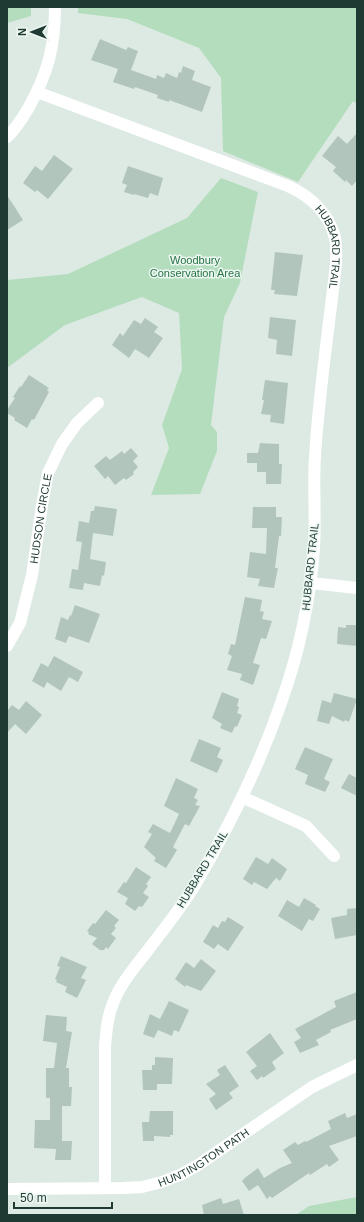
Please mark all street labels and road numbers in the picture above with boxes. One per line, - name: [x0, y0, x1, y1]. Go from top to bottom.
- street label: HUBBARD TRAIL: [313, 202, 342, 290]
- street label: HUDSON CIRCLE: [28, 472, 54, 564]
- street label: HUBBARD TRAIL: [299, 523, 321, 611]
- street label: HUBBARD TRAIL: [174, 828, 230, 910]
- street label: HUNTINGTON PATH: [156, 1126, 251, 1189]

